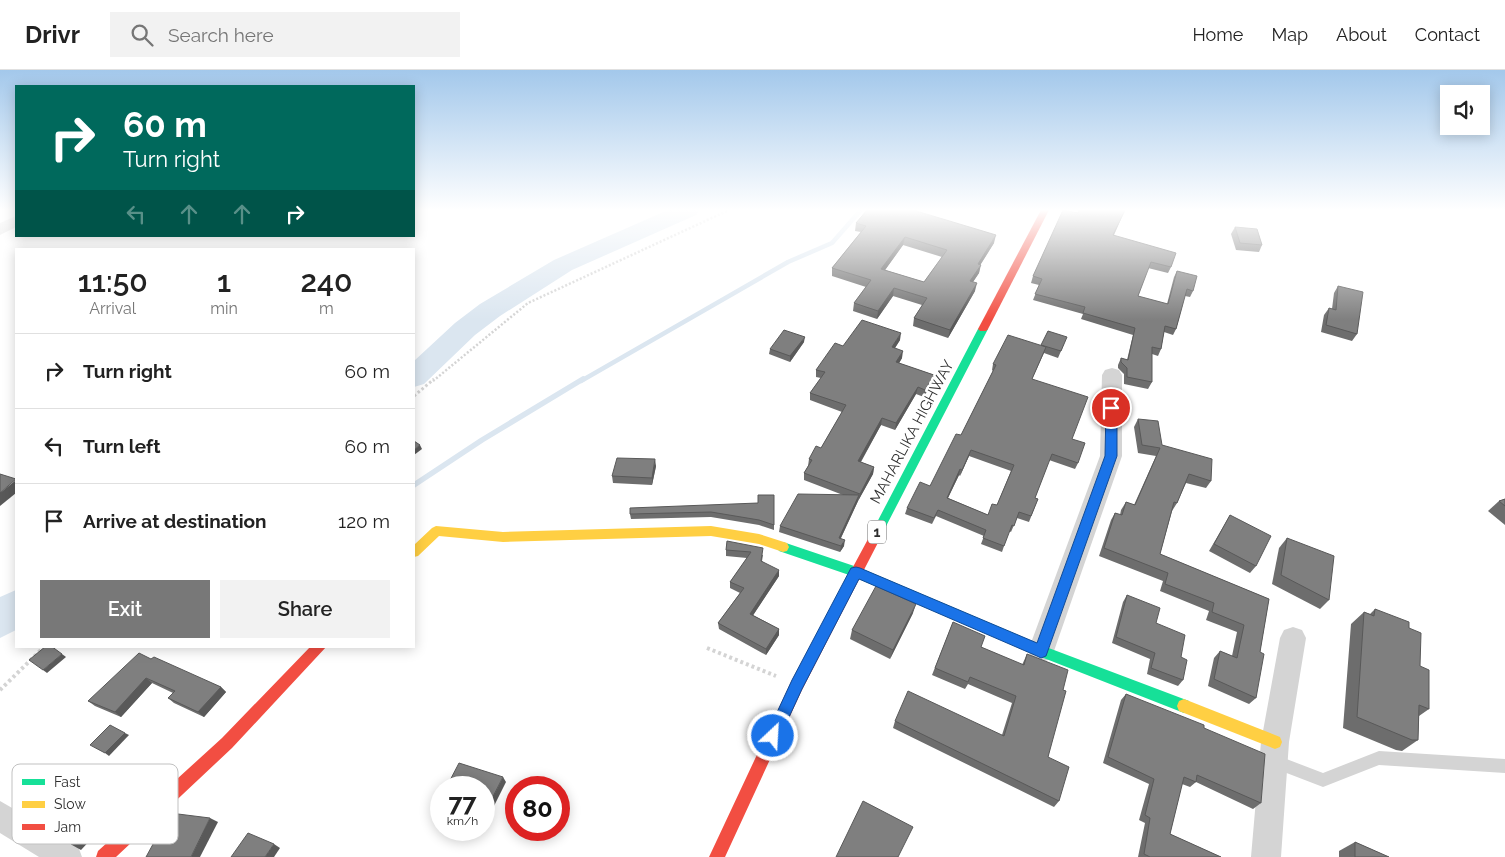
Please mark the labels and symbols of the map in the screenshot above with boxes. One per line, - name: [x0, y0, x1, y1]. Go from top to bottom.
- street label: MAHARLIKA HIGHWAY: [866, 357, 958, 507]
- pin: [1090, 387, 1132, 429]
- road number: 1: [868, 521, 886, 544]
- position arrow: [746, 709, 798, 761]
- legend: [12, 764, 178, 844]
- text: Fast: [54, 774, 81, 790]
- speed limit sign: 80: [505, 776, 570, 841]
- text: Slow: [54, 796, 86, 812]
- text: Jam: [54, 819, 81, 835]

